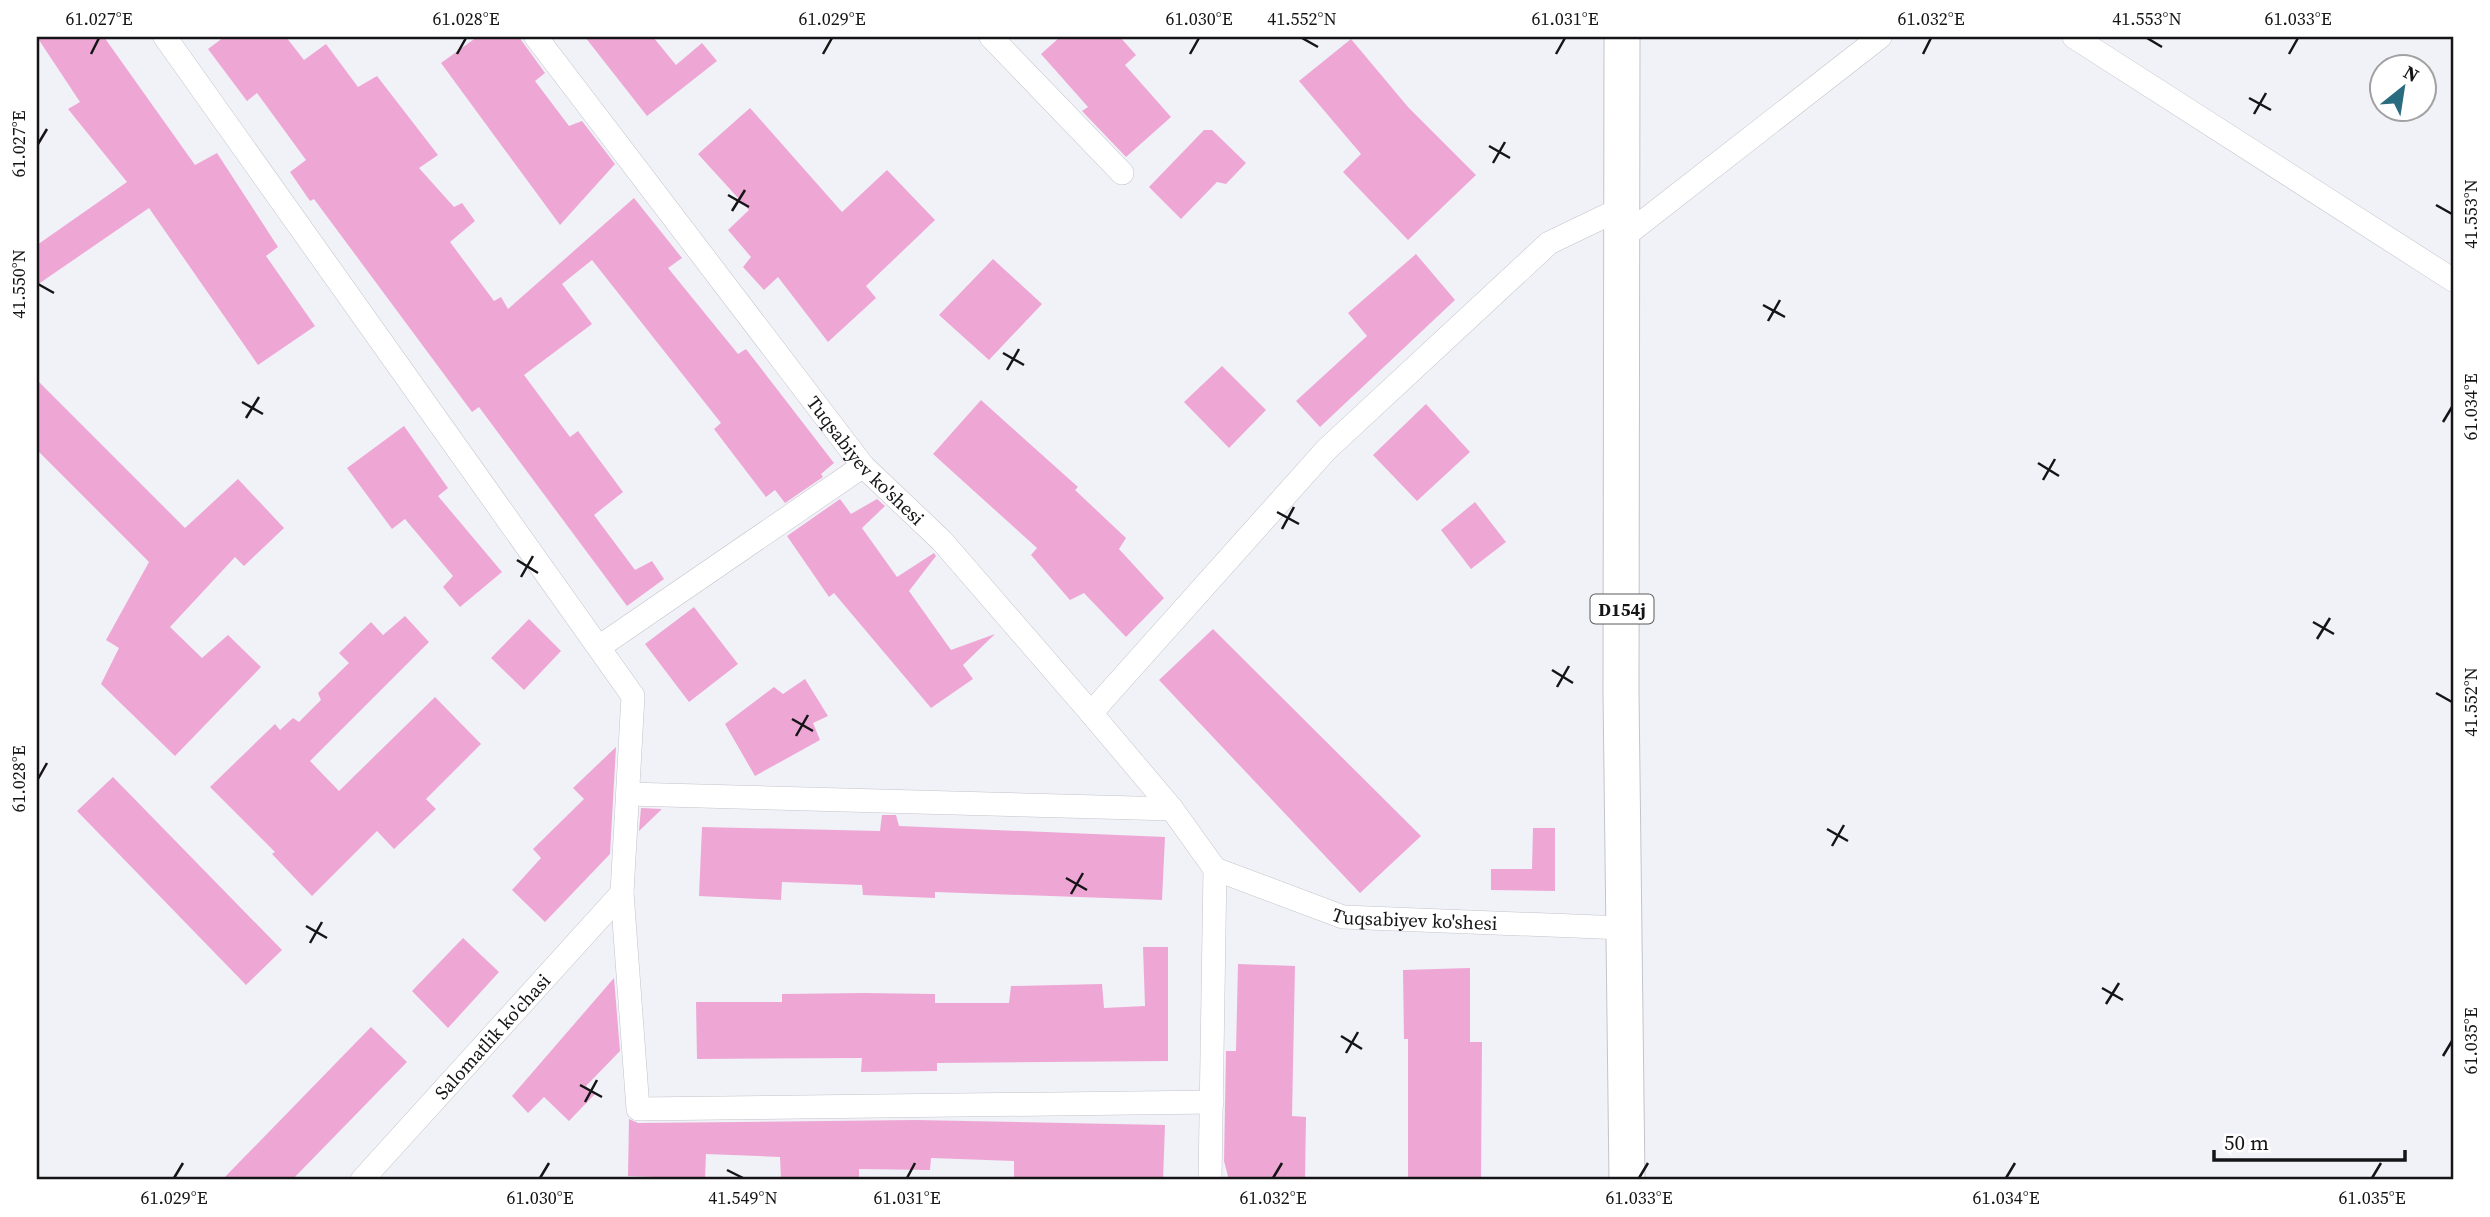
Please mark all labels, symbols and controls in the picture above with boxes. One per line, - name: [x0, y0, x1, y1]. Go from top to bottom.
- text: 61.027°E: [65, 6, 133, 31]
- text: 61.028°E: [432, 6, 500, 31]
- text: 61.029°E: [798, 6, 866, 31]
- text: 61.030°E: [1165, 6, 1233, 31]
- text: 41.552°N: [1267, 6, 1337, 31]
- text: 61.031°E: [1531, 6, 1599, 31]
- text: 61.032°E: [1897, 6, 1965, 31]
- text: 41.553°N: [2112, 6, 2182, 31]
- text: 61.033°E: [2264, 6, 2332, 31]
- north arrow: [2368, 52, 2438, 122]
- text: N: [2399, 59, 2424, 88]
- text: 61.027°E: [6, 110, 31, 178]
- text: 41.553°N: [2458, 179, 2483, 249]
- text: 41.550°N: [6, 249, 31, 319]
- text: 61.034°E: [2458, 373, 2483, 441]
- street label: Tuqsabiyev ko'shesi: [801, 390, 930, 531]
- road number: D154j: [1590, 594, 1654, 624]
- text: 41.552°N: [2458, 667, 2483, 737]
- text: 61.028°E: [6, 745, 31, 813]
- street label: Tuqsabiyev ko'shesi: [1328, 901, 1498, 936]
- street label: Salomatlik ko'chasi: [429, 968, 556, 1105]
- text: 61.035°E: [2458, 1007, 2483, 1075]
- scale bar: [2214, 1119, 2404, 1163]
- text: 50 m: [2224, 1128, 2269, 1157]
- text: 61.029°E: [140, 1185, 208, 1210]
- text: 61.030°E: [506, 1185, 574, 1210]
- text: 41.549°N: [708, 1185, 778, 1210]
- text: 61.031°E: [873, 1185, 941, 1210]
- text: 61.032°E: [1239, 1185, 1307, 1210]
- text: 61.033°E: [1605, 1185, 1673, 1210]
- text: 61.034°E: [1972, 1185, 2040, 1210]
- text: 61.035°E: [2338, 1185, 2406, 1210]

